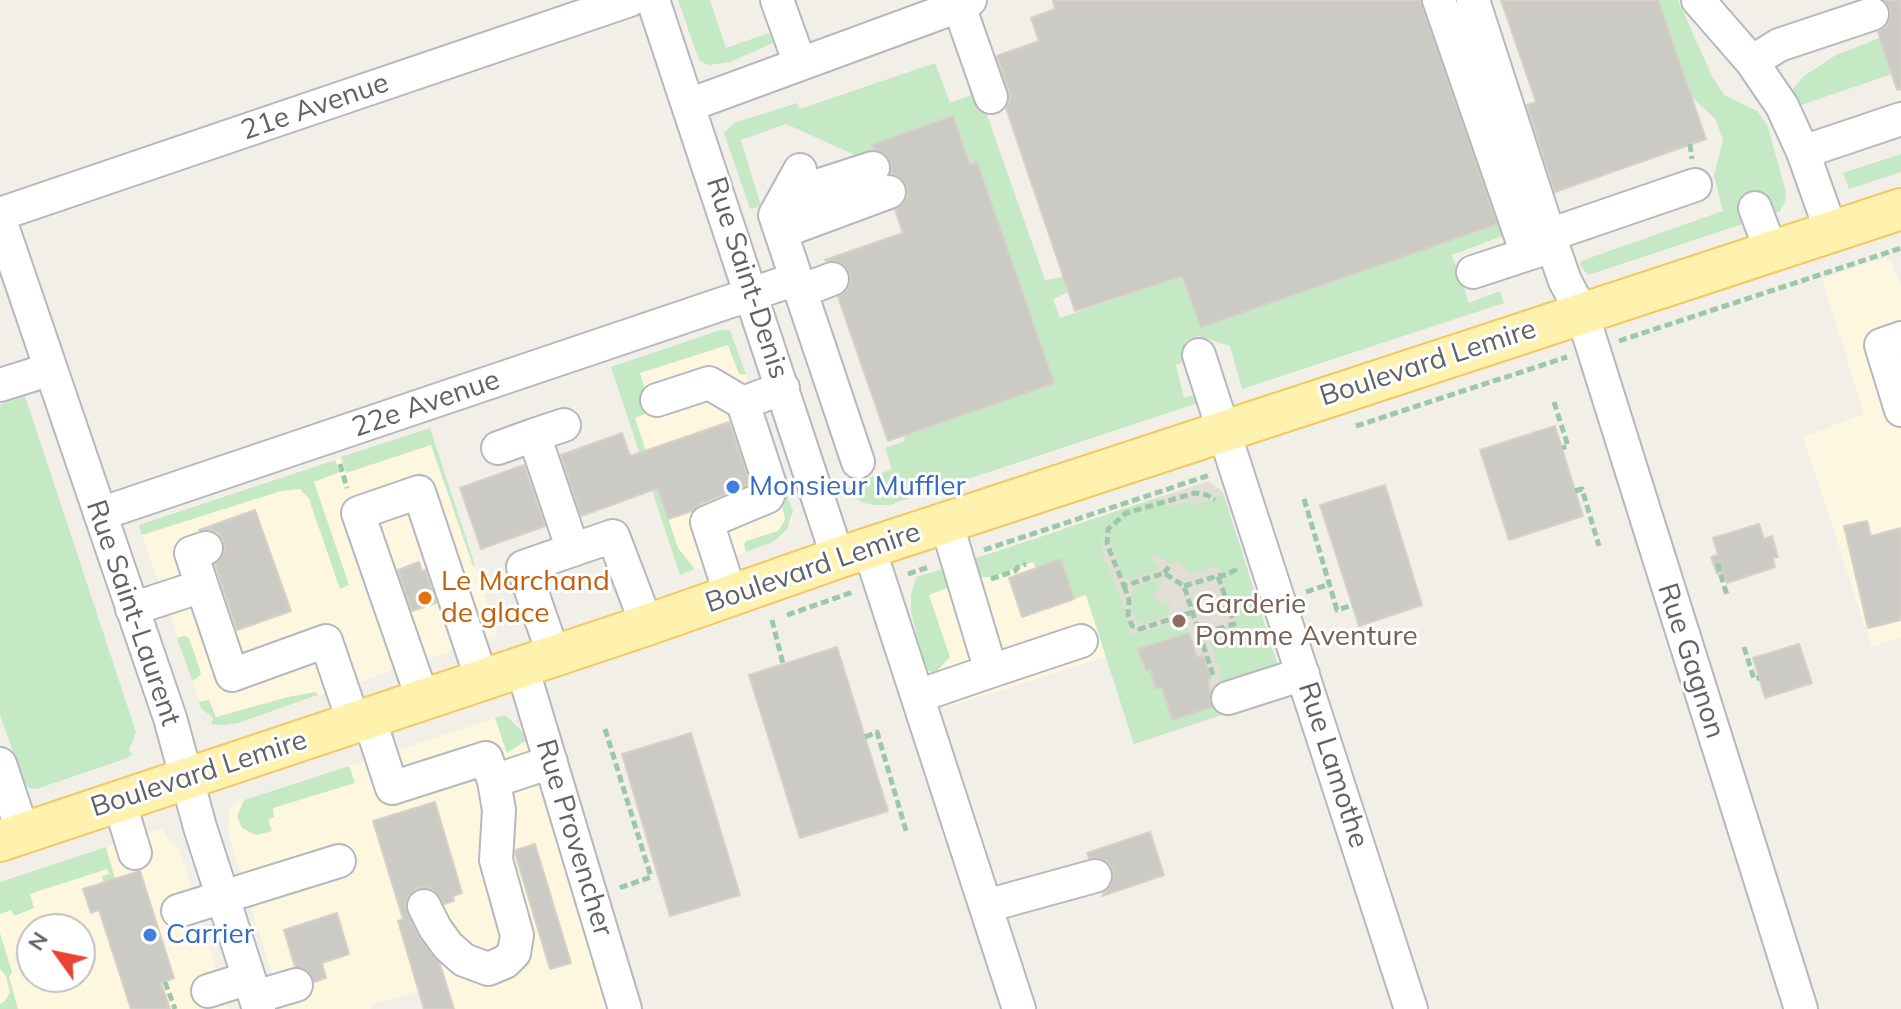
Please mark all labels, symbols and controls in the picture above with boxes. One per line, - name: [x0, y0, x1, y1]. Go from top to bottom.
- street label: 21e Avenue: [237, 66, 393, 148]
- street label: Rue Saint-Denis: [699, 173, 795, 383]
- street label: Boulevard Lemire: [1316, 312, 1540, 414]
- street label: 22e Avenue: [348, 363, 504, 445]
- place label: Monsieur Muffler: [749, 470, 966, 504]
- marker: Monsieur Muffler: [724, 478, 742, 496]
- street label: Rue Saint-Laurent: [79, 496, 187, 730]
- street label: Boulevard Lemire: [701, 515, 925, 621]
- place label: Le Marchand de glace: [441, 565, 610, 631]
- street label: Rue Gagnon: [1650, 579, 1732, 743]
- place label: Garderie Pomme Aventure: [1195, 588, 1418, 654]
- marker: Le Marchand de glace: [416, 589, 434, 607]
- marker: Garderie Pomme Aventure: [1170, 612, 1188, 630]
- street label: Rue Lamothe: [1290, 678, 1376, 852]
- street label: Boulevard Lemire: [87, 723, 311, 825]
- street label: Rue Provencher: [528, 736, 620, 940]
- north arrow: [16, 913, 96, 993]
- place label: Carrier: [166, 918, 254, 952]
- text: N: [21, 926, 54, 956]
- marker: Carrier: [141, 926, 159, 944]

